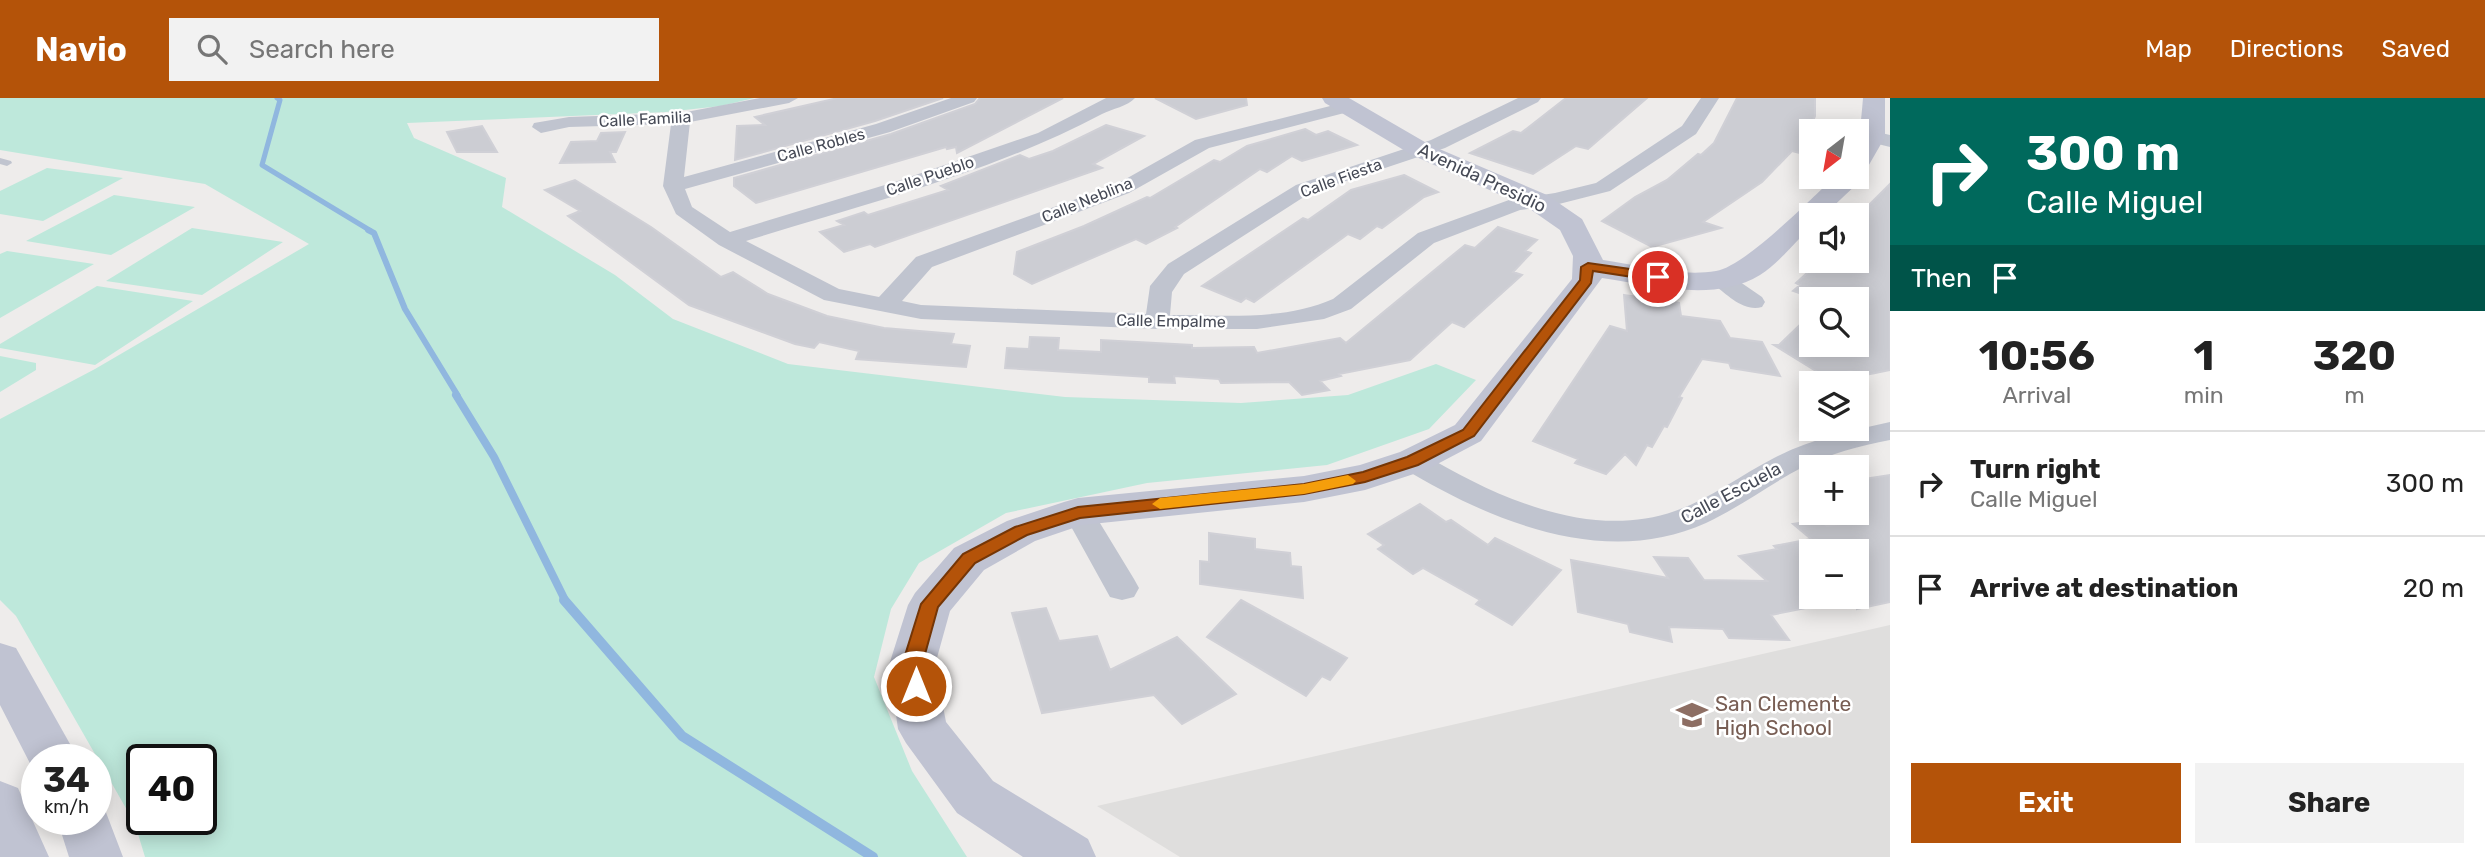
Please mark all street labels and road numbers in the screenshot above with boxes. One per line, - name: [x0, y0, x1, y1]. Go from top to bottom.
- street label: Calle Familia: [598, 107, 692, 131]
- street label: Calle Robles: [775, 124, 867, 166]
- street label: Avenida Presidio: [1414, 139, 1550, 217]
- street label: Calle Pueblo: [884, 152, 976, 200]
- street label: Calle Fiesta: [1298, 154, 1384, 202]
- street label: Calle Neblina: [1039, 173, 1135, 227]
- street label: Calle Empalme: [1116, 311, 1226, 331]
- street label: Calle Escuela: [1677, 457, 1785, 529]

